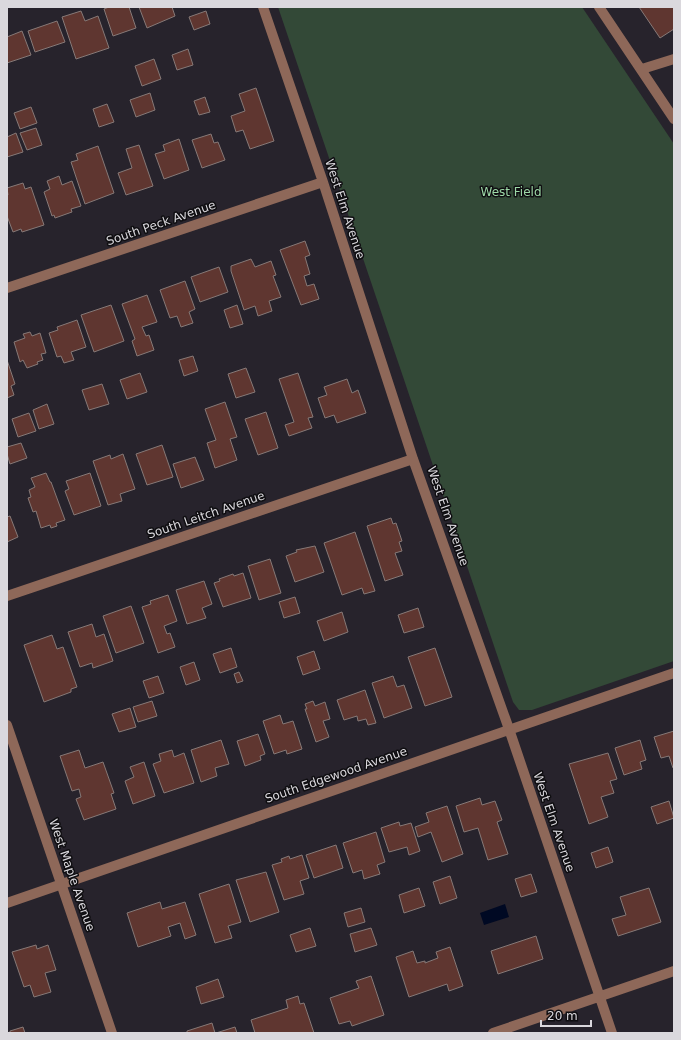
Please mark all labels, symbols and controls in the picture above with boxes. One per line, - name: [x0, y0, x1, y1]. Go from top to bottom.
- street label: West Elm Avenue: [322, 157, 368, 261]
- park label: West Field: [480, 185, 542, 199]
- street label: South Peck Avenue: [104, 198, 218, 248]
- street label: West Elm Avenue: [424, 464, 472, 568]
- street label: South Leitch Avenue: [145, 488, 267, 542]
- street label: South Edgewood Avenue: [263, 744, 409, 806]
- street label: West Elm Avenue: [530, 770, 578, 874]
- street label: West Maple Avenue: [46, 817, 98, 933]
- scale bar: [541, 1002, 591, 1028]
- text: 20 m: [547, 1009, 578, 1023]

